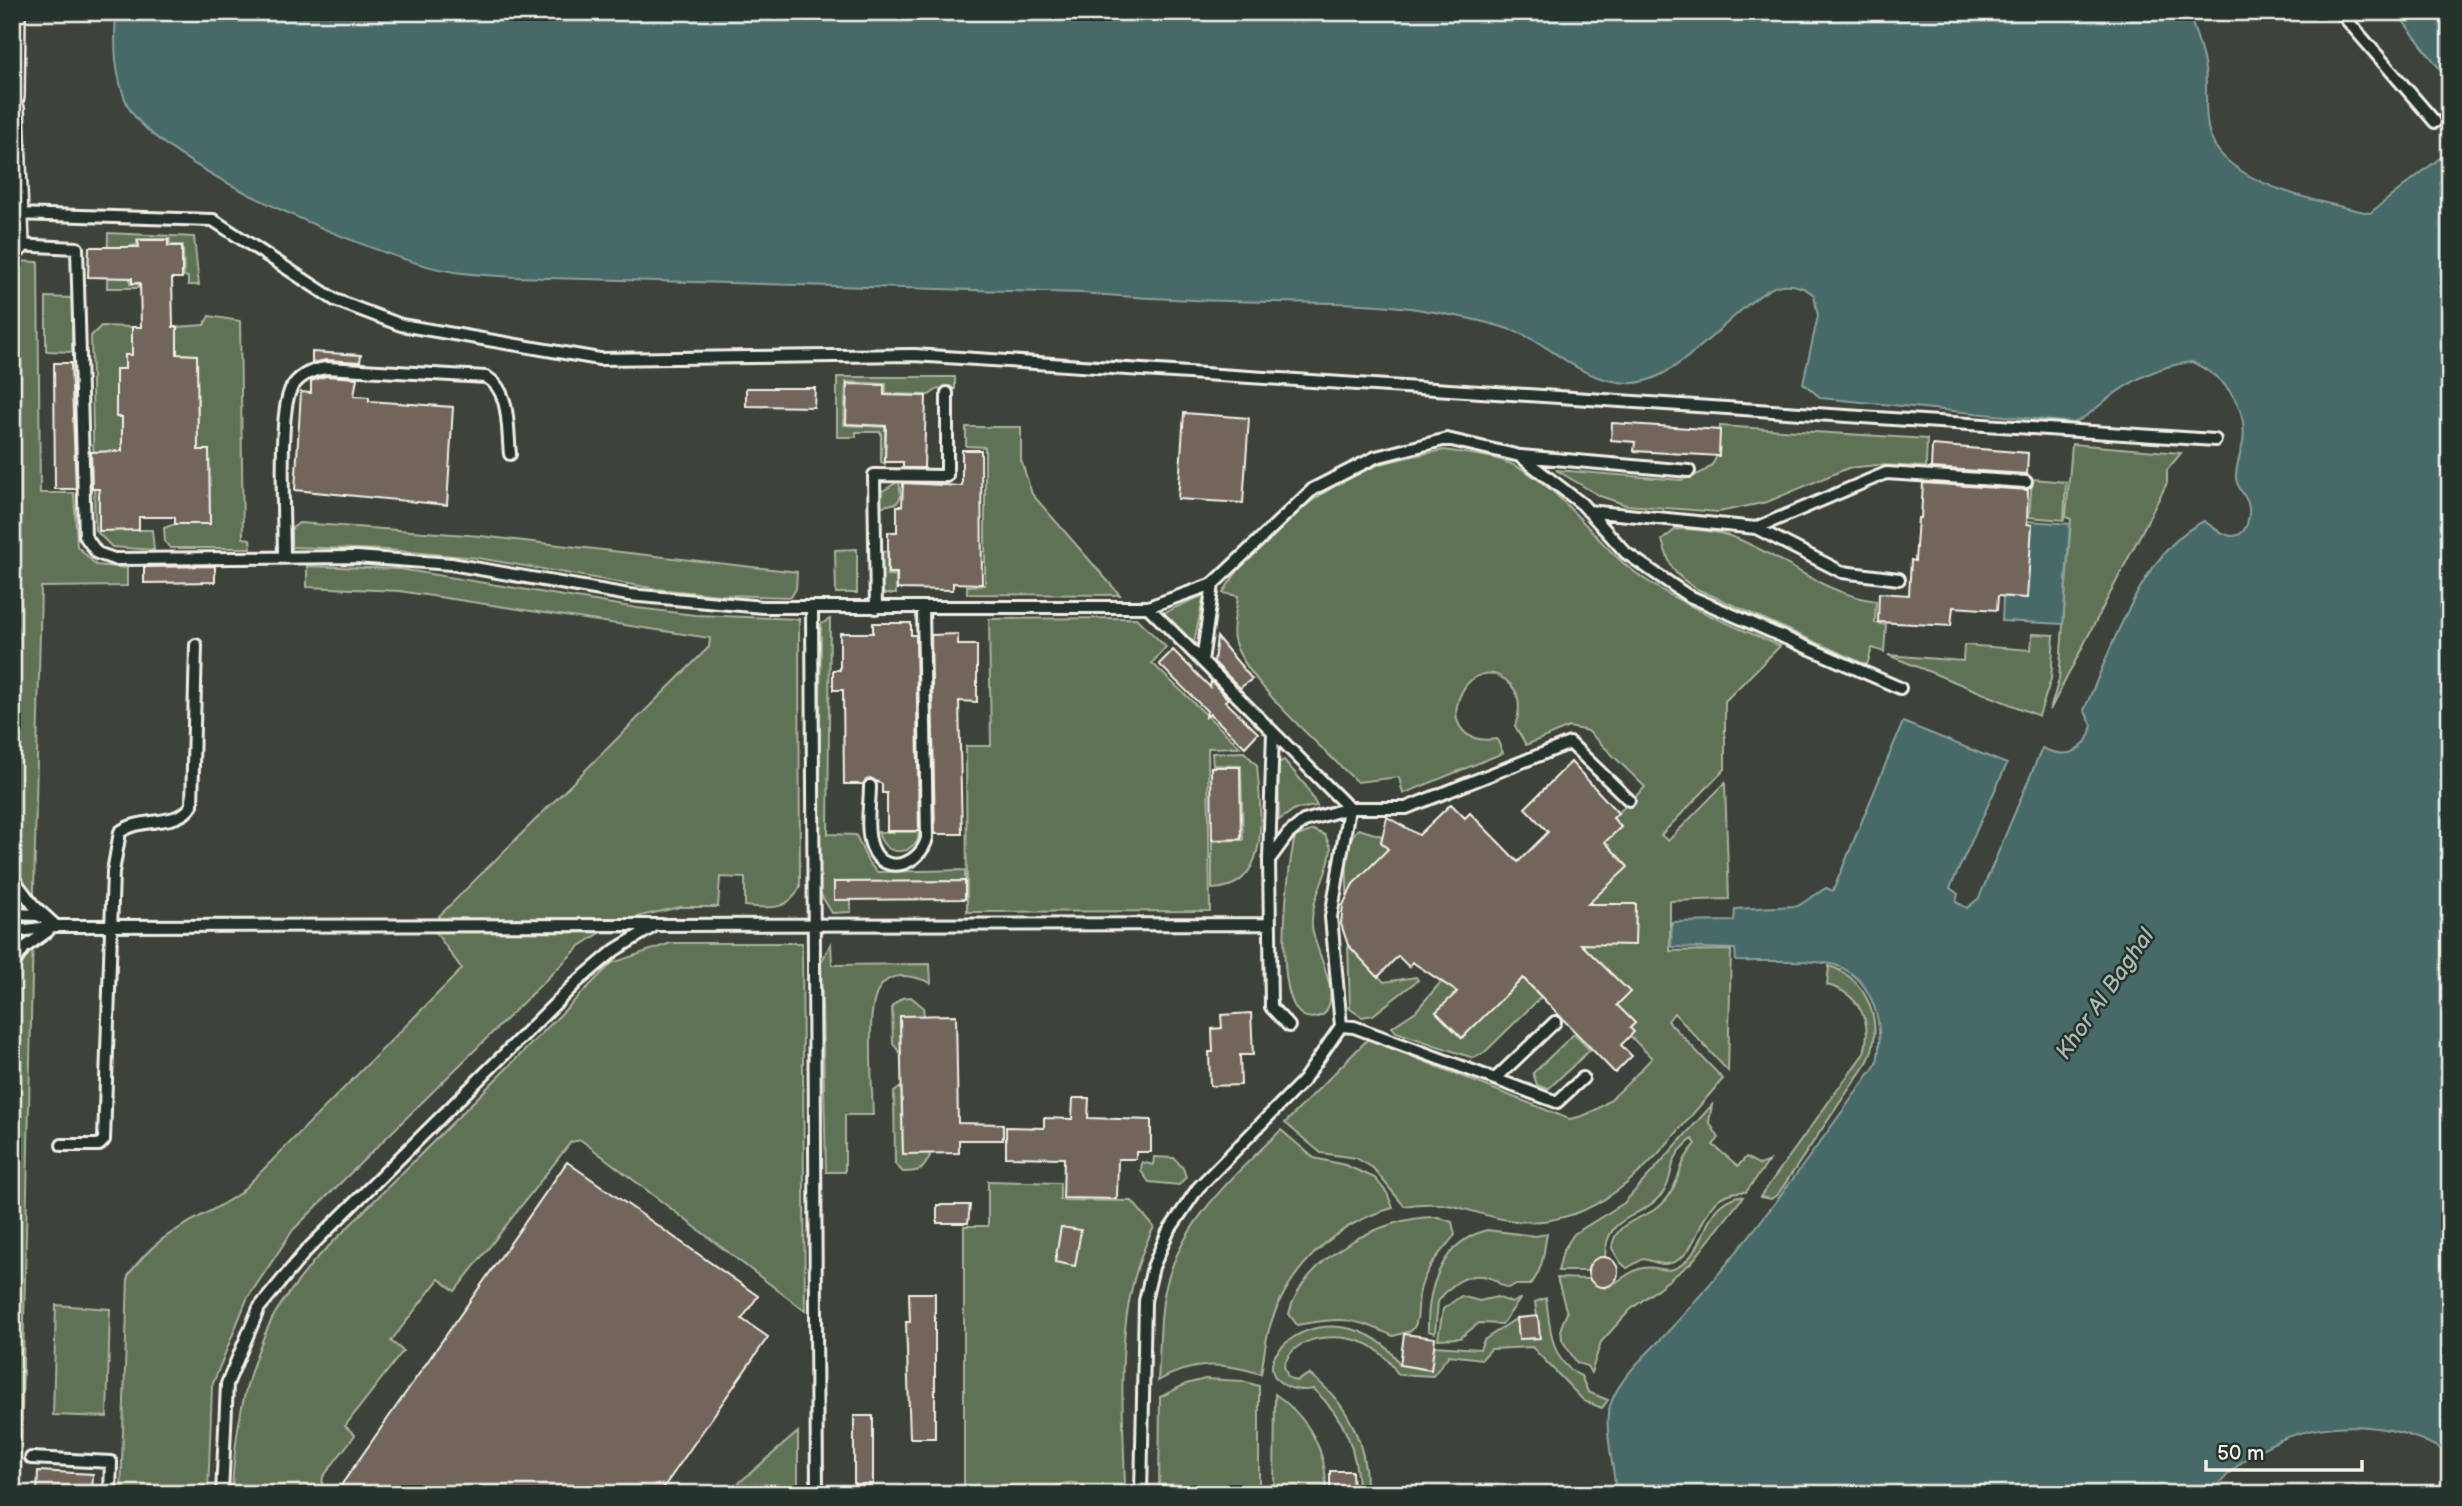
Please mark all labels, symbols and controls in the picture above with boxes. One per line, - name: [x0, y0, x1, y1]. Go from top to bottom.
- water label: Khor Al Baghal: [2050, 923, 2161, 1065]
- scale bar: [2206, 1429, 2362, 1473]
- text: 50 m: [2217, 1441, 2264, 1466]

